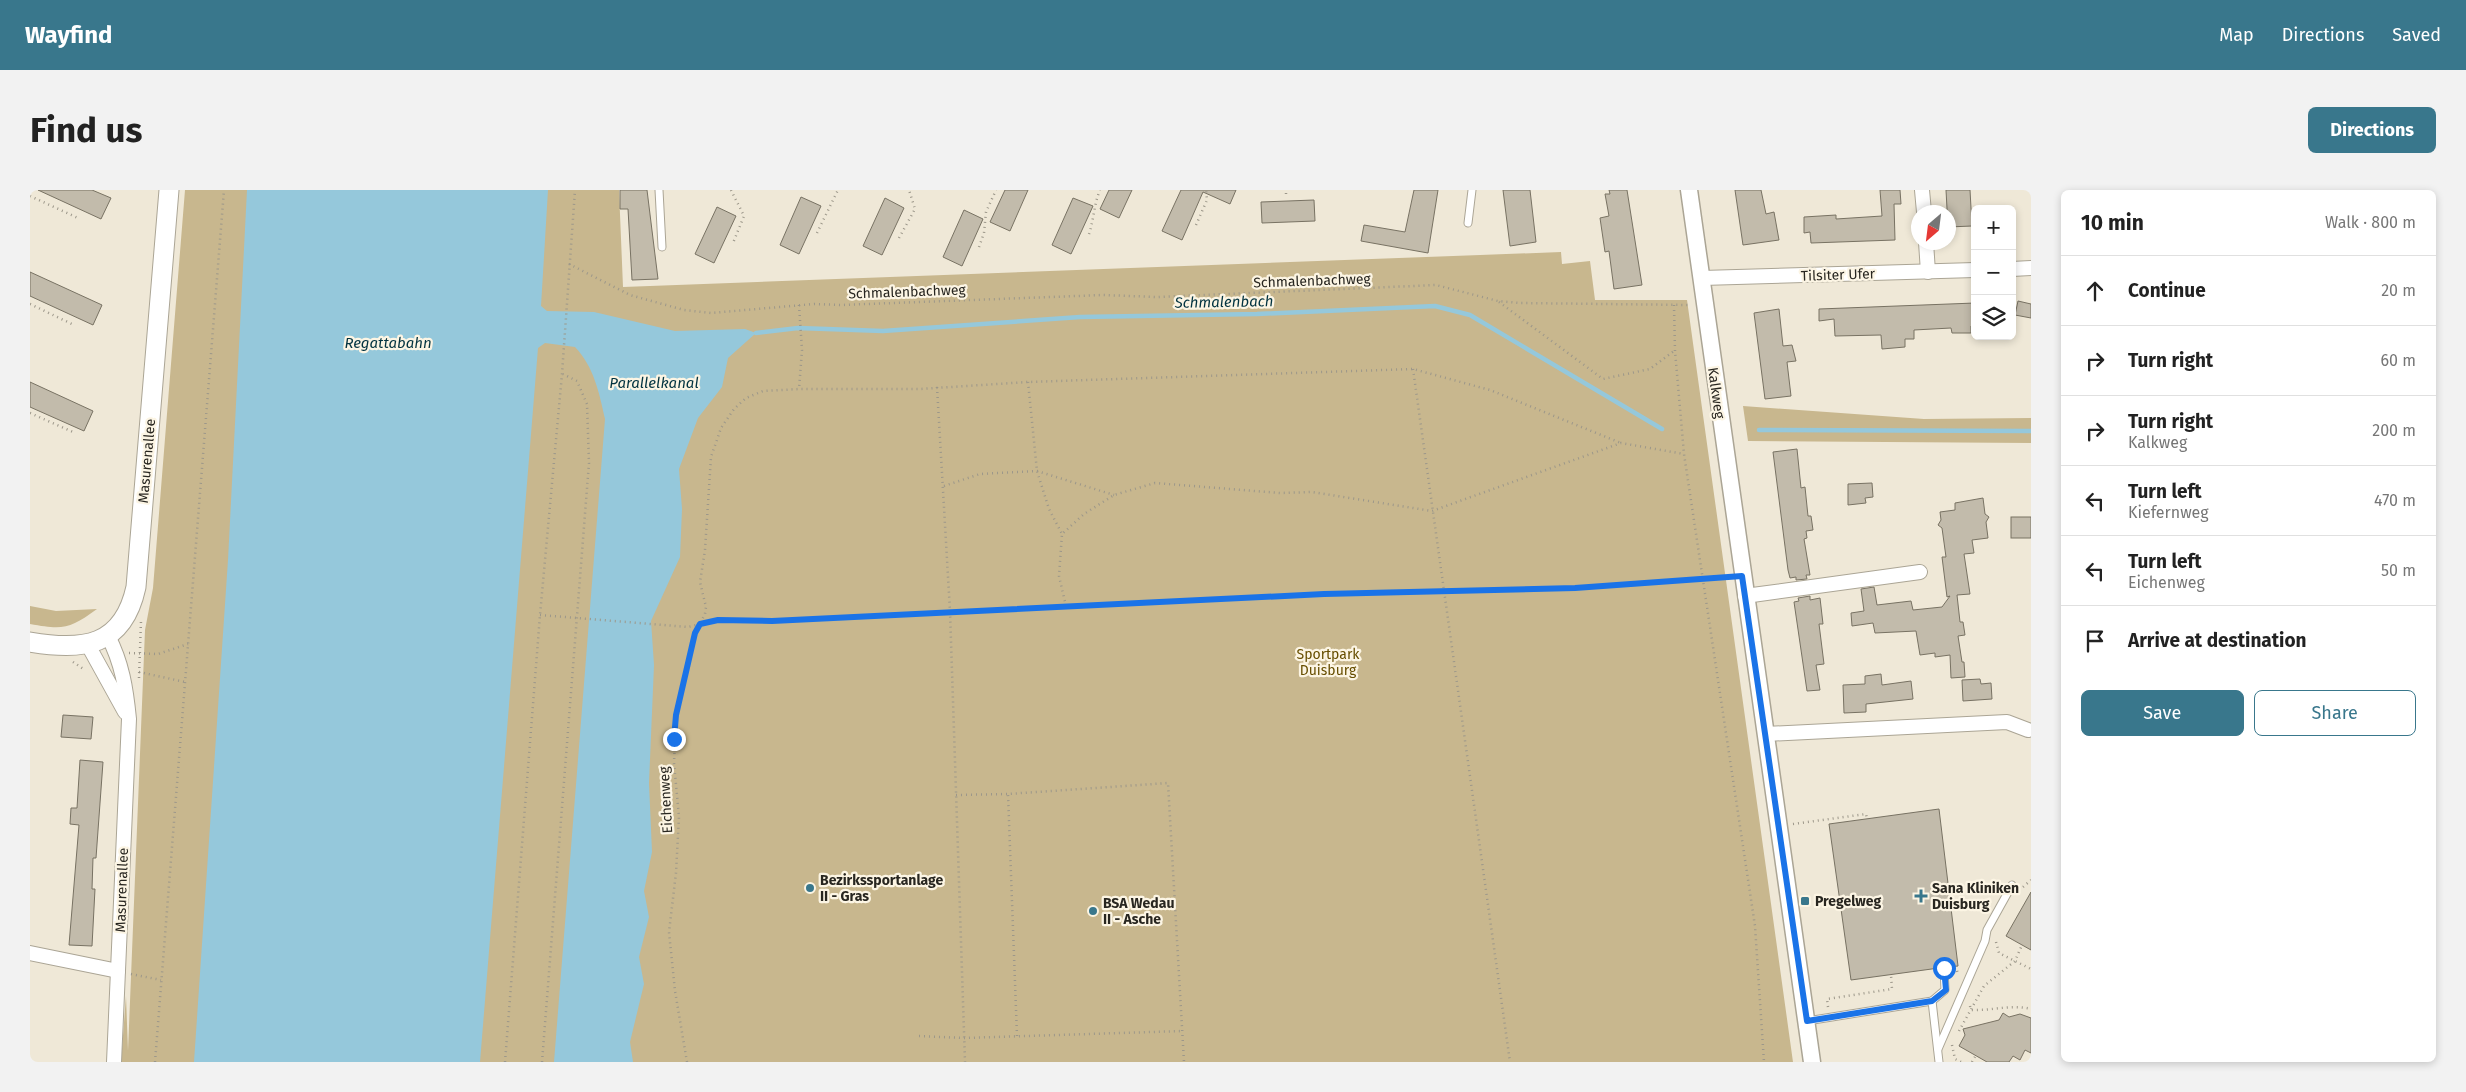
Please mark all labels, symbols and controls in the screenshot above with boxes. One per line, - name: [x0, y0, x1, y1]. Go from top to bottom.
- text: Wayfind: [25, 21, 112, 49]
- text: Map: [2219, 24, 2254, 46]
- text: Directions: [2282, 24, 2364, 46]
- text: Saved: [2392, 24, 2441, 46]
- button: Directions: [2308, 107, 2436, 153]
- text: Find us: [30, 109, 142, 151]
- north arrow: [1911, 205, 1956, 250]
- map controls: [1971, 205, 2016, 340]
- button: +: [1971, 205, 2016, 250]
- text: 10 min: [2081, 210, 2144, 236]
- text: Walk · 800 m: [2325, 213, 2416, 232]
- button: −: [1971, 250, 2016, 295]
- street label: Tilsiter Ufer: [1801, 265, 1876, 285]
- street label: Schmalenbachweg: [1253, 270, 1372, 292]
- icon: ahead: [2081, 277, 2109, 305]
- text: Continue: [2128, 279, 2206, 302]
- street label: Schmalenbachweg: [848, 281, 967, 303]
- text: 20 m: [2381, 281, 2416, 300]
- water label: Schmalenbach: [1173, 292, 1274, 312]
- button: layers: [1971, 295, 2016, 340]
- water label: Regattabahn: [344, 334, 432, 352]
- icon: right: [2081, 347, 2109, 375]
- text: Turn right: [2128, 349, 2213, 372]
- text: 60 m: [2381, 351, 2416, 370]
- street label: Kalkweg: [1704, 366, 1728, 421]
- water label: Parallelkanal: [609, 374, 699, 392]
- text: Turn right: [2128, 410, 2213, 433]
- icon: right: [2081, 417, 2109, 445]
- street label: Masurenallee: [135, 418, 159, 504]
- text: 200 m: [2372, 421, 2416, 440]
- text: Kalkweg: [2128, 433, 2187, 452]
- text: Turn left: [2128, 480, 2202, 503]
- icon: left: [2081, 487, 2109, 515]
- text: 470 m: [2374, 491, 2416, 510]
- text: Kiefernweg: [2128, 503, 2209, 522]
- text: Turn left: [2128, 550, 2202, 573]
- icon: left: [2081, 557, 2109, 585]
- text: 50 m: [2381, 561, 2416, 580]
- text: Eichenweg: [2128, 573, 2205, 592]
- icon: arrive: [2081, 627, 2109, 655]
- text: Arrive at destination: [2128, 629, 2307, 652]
- park label: Sportpark Duisburg: [1297, 646, 1360, 679]
- button: Save: [2081, 690, 2244, 736]
- button: Share: [2254, 690, 2416, 736]
- route end: [663, 728, 686, 751]
- street label: Eichenweg: [656, 765, 676, 834]
- street label: Masurenallee: [112, 847, 132, 933]
- place label: Bezirkssportanlage II - Gras: [820, 872, 943, 905]
- place label: Sana Kliniken Duisburg: [1932, 880, 2019, 913]
- marker: Bezirkssportanlage II - Gras: [804, 882, 816, 894]
- marker: Sana Kliniken Duisburg: [1914, 889, 1928, 903]
- place label: Pregelweg: [1815, 893, 1882, 910]
- place label: BSA Wedau II - Asche: [1103, 895, 1174, 928]
- marker: Pregelweg: [1799, 895, 1811, 907]
- marker: BSA Wedau II - Asche: [1087, 905, 1099, 917]
- route start: [1933, 957, 1956, 980]

